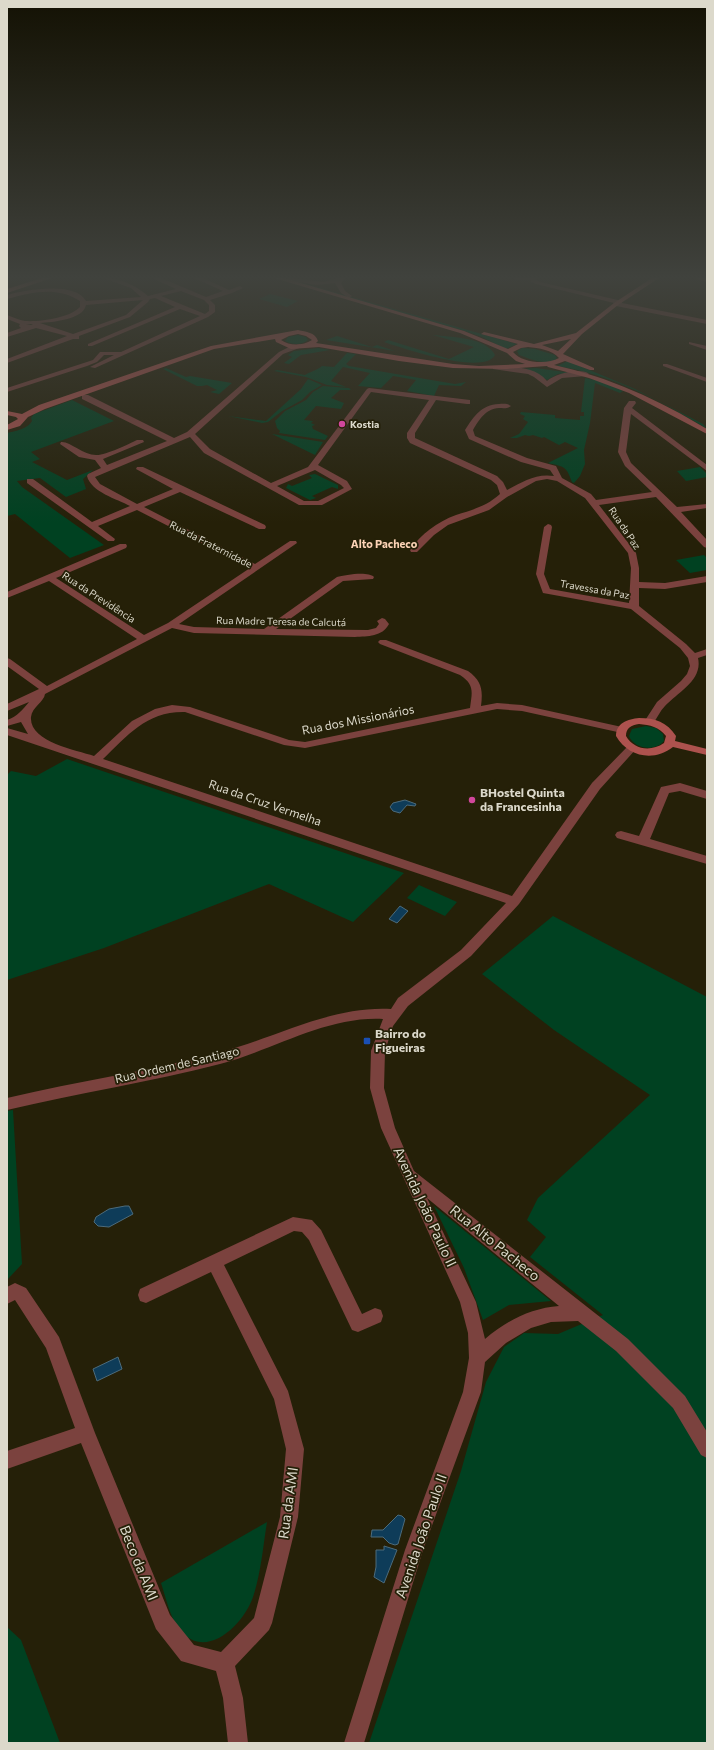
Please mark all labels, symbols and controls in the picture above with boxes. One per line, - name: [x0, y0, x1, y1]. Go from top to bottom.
- place label: Kostia: [350, 418, 379, 430]
- marker: Kostia: [337, 419, 347, 429]
- street label: Rua da Paz: [606, 504, 644, 552]
- street label: Rua da Fraternidade: [168, 518, 254, 570]
- district label: Alto Pacheco: [351, 537, 418, 550]
- street label: Rua da Previdência: [60, 569, 138, 625]
- street label: Travessa da Paz: [559, 577, 631, 601]
- street label: Rua Madre Teresa de Calcutá: [216, 614, 346, 628]
- street label: Rua dos Missionários: [300, 701, 415, 737]
- street label: Rua da Cruz Vermelha: [207, 776, 324, 828]
- place label: BHostel Quinta da Francesinha: [480, 785, 565, 813]
- marker: BHostel Quinta da Francesinha: [467, 795, 477, 805]
- place label: Bairro do Figueiras: [375, 1026, 426, 1054]
- marker: Bairro do Figueiras: [362, 1036, 372, 1046]
- street label: Rua Ordem de Santiago: [113, 1043, 240, 1085]
- street label: Avenida João Paulo II: [390, 1144, 461, 1269]
- street label: Rua Alto Pacheco: [447, 1201, 544, 1284]
- street label: Rua da AMI: [274, 1466, 301, 1540]
- street label: Avenida João Paulo II: [391, 1471, 450, 1600]
- street label: Beco da AMI: [117, 1523, 162, 1603]

